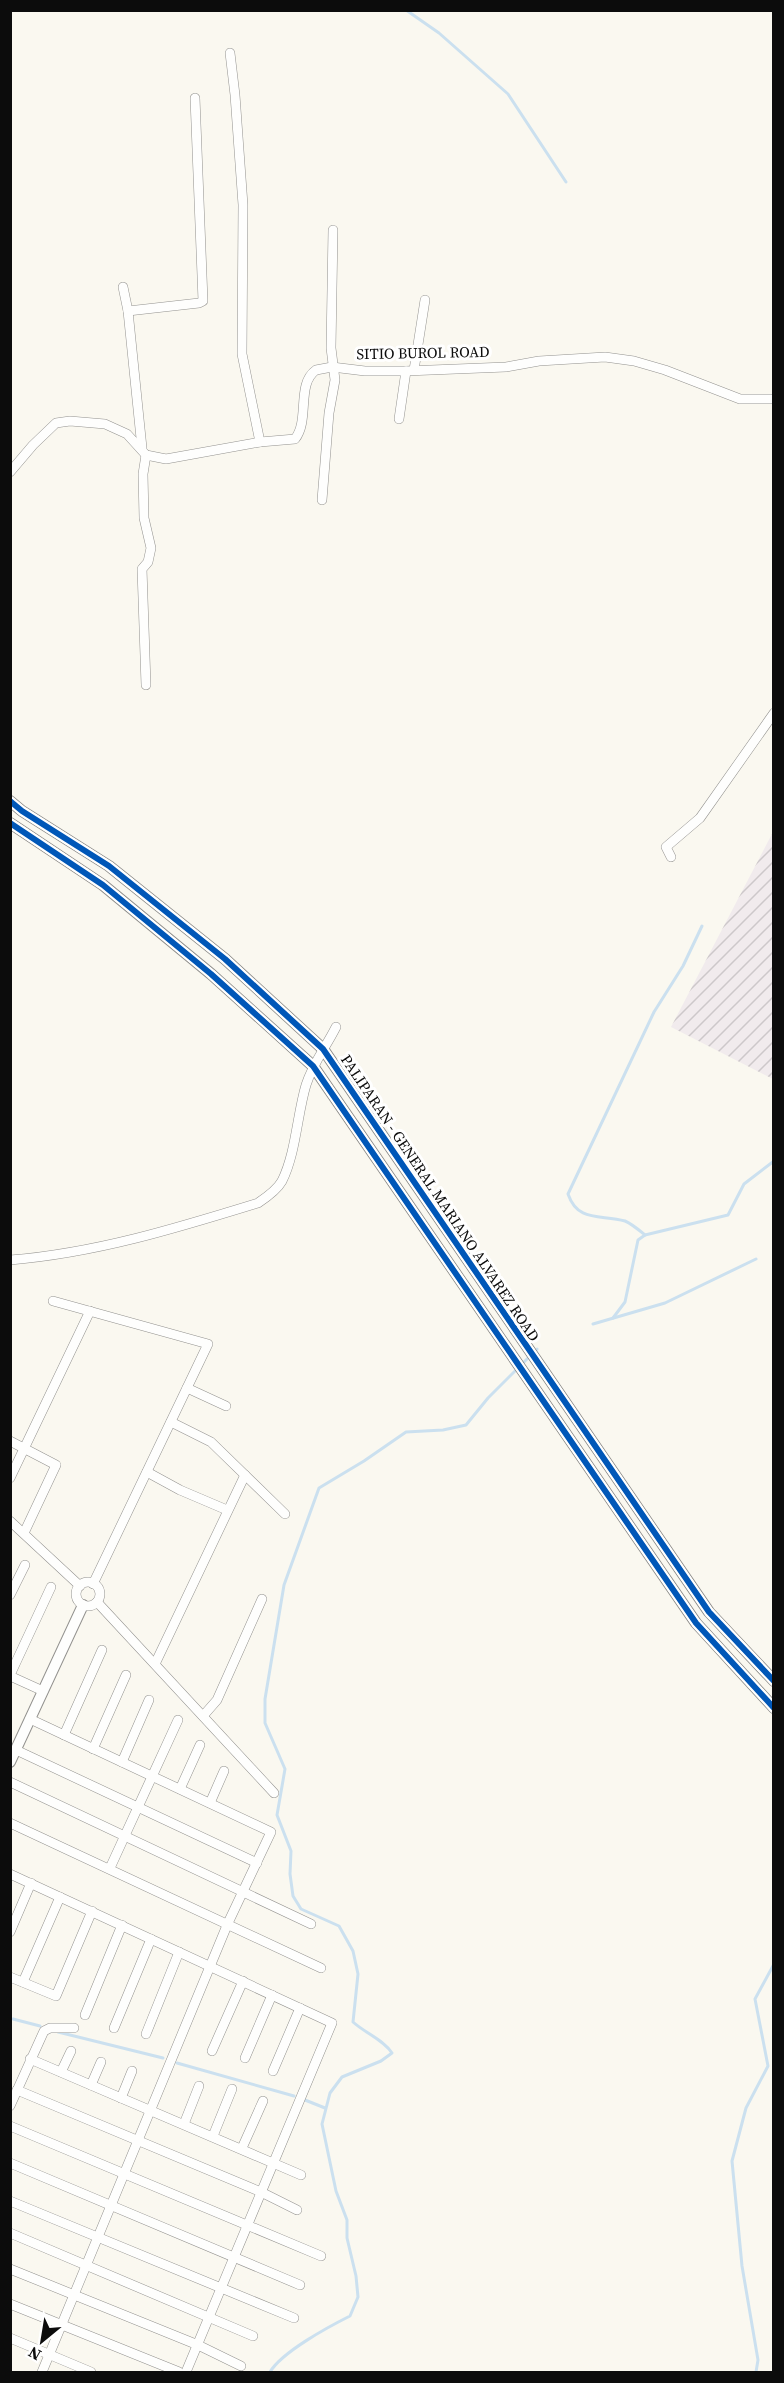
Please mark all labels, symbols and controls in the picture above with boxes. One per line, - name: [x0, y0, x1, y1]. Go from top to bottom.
- street label: SITIO BUROL ROAD: [356, 341, 490, 364]
- street label: PALIPARAN - GENERAL MARIANO ALVAREZ ROAD: [336, 1050, 545, 1345]
- north arrow: [12, 2311, 72, 2371]
- text: N: [24, 2341, 45, 2366]

